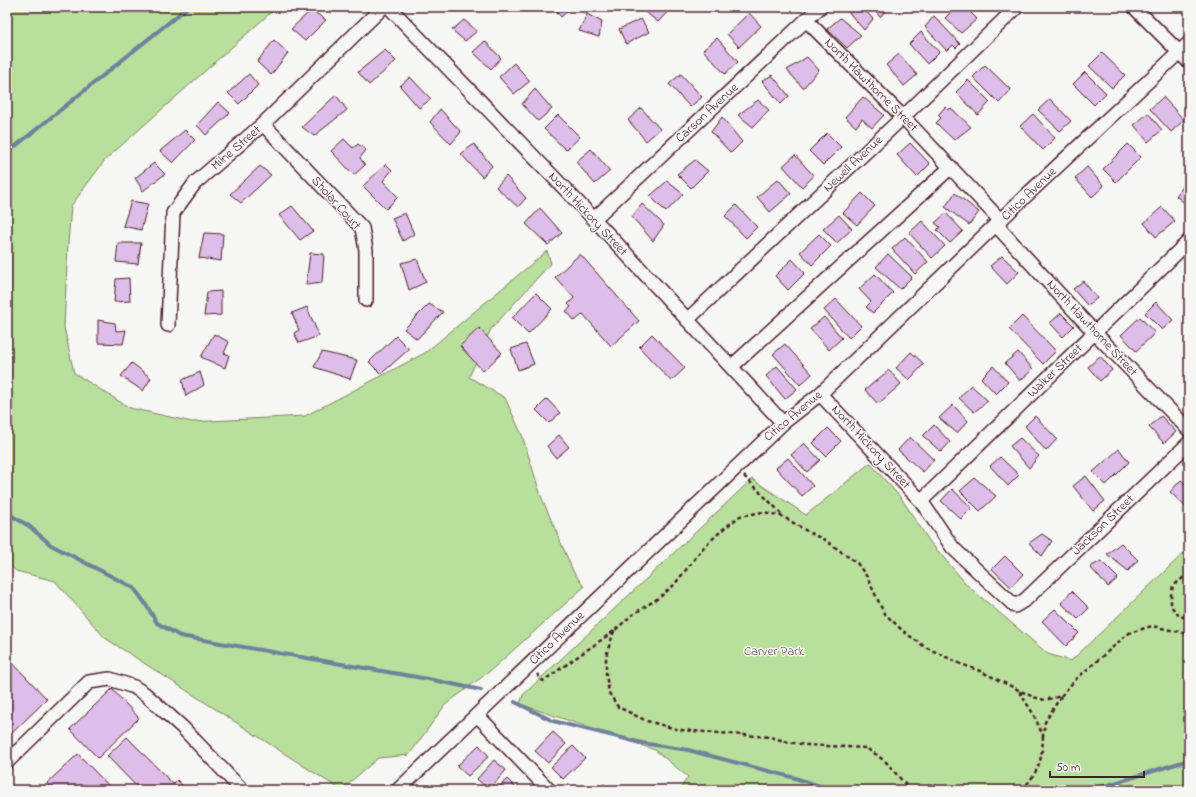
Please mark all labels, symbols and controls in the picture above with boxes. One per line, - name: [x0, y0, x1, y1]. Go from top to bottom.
- street label: North Hawthorne Street: [820, 34, 923, 137]
- street label: Carson Avenue: [671, 79, 743, 147]
- street label: Milne Street: [207, 121, 266, 175]
- street label: Newell Avenue: [819, 131, 887, 197]
- street label: Citico Avenue: [997, 162, 1061, 225]
- street label: North Hickory Street: [543, 168, 632, 261]
- street label: Sholar Court: [306, 172, 366, 235]
- street label: North Hawthorne Street: [1042, 275, 1142, 381]
- street label: Walker Street: [1023, 339, 1088, 402]
- street label: Citico Avenue: [760, 386, 826, 446]
- street label: North Hickory Street: [826, 401, 915, 494]
- street label: Jackson Street: [1067, 490, 1139, 560]
- street label: Citico Avenue: [525, 606, 589, 669]
- park label: Carver Park: [744, 642, 804, 661]
- scale bar: [1050, 753, 1144, 779]
- text: 50 m: [1056, 759, 1080, 777]

